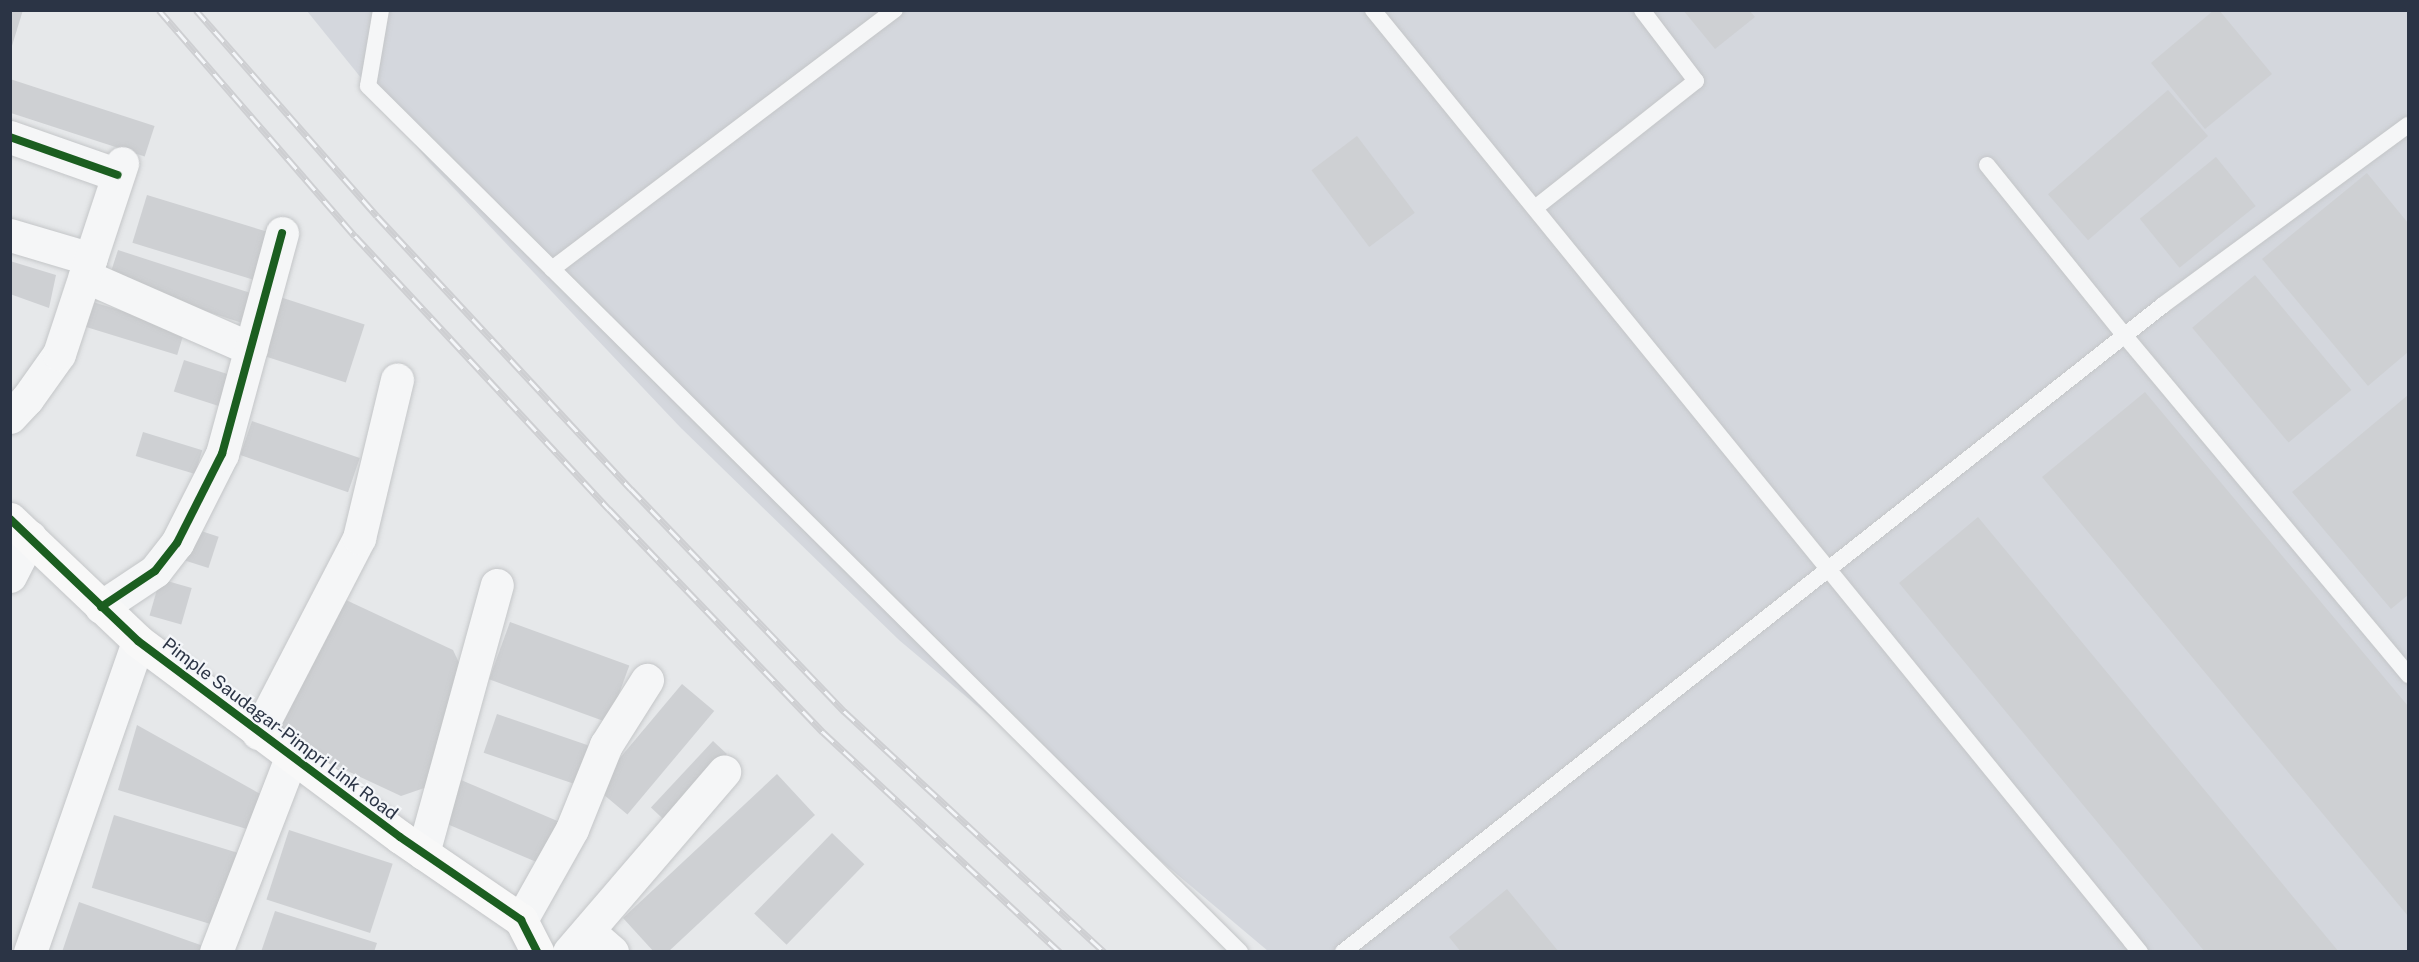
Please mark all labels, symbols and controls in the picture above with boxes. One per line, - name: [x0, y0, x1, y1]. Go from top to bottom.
- street label: Pimple Saudagar-Pimpri Link Road: [158, 633, 402, 825]

